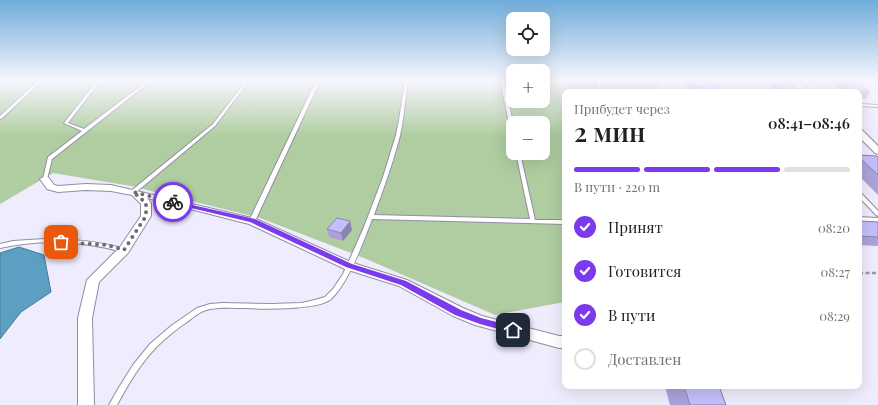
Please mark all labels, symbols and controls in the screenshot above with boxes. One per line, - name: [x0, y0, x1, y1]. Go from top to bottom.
- map controls: [506, 12, 550, 160]
- button: locate: [506, 12, 550, 56]
- button: +: [506, 64, 550, 108]
- text: Прибудет через: [574, 100, 670, 117]
- text: 08:41–08:46: [768, 113, 850, 133]
- text: 2 мин: [574, 114, 645, 149]
- button: −: [506, 116, 550, 160]
- text: В пути · 220 m: [574, 178, 660, 195]
- courier: [153, 182, 193, 222]
- icon: bike: [162, 191, 184, 213]
- icon: check: [574, 216, 596, 238]
- text: Принят: [608, 217, 663, 237]
- text: 08:20: [818, 219, 850, 236]
- pin: [44, 225, 78, 259]
- icon: bag: [50, 231, 72, 253]
- icon: check: [574, 260, 596, 282]
- text: Готовится: [608, 261, 681, 281]
- text: 08:27: [820, 263, 850, 280]
- icon: check: [574, 304, 596, 326]
- text: В пути: [608, 305, 656, 325]
- text: 08:29: [819, 307, 850, 324]
- pin: [496, 313, 530, 347]
- icon: home: [502, 319, 524, 341]
- text: Доставлен: [608, 349, 682, 369]

